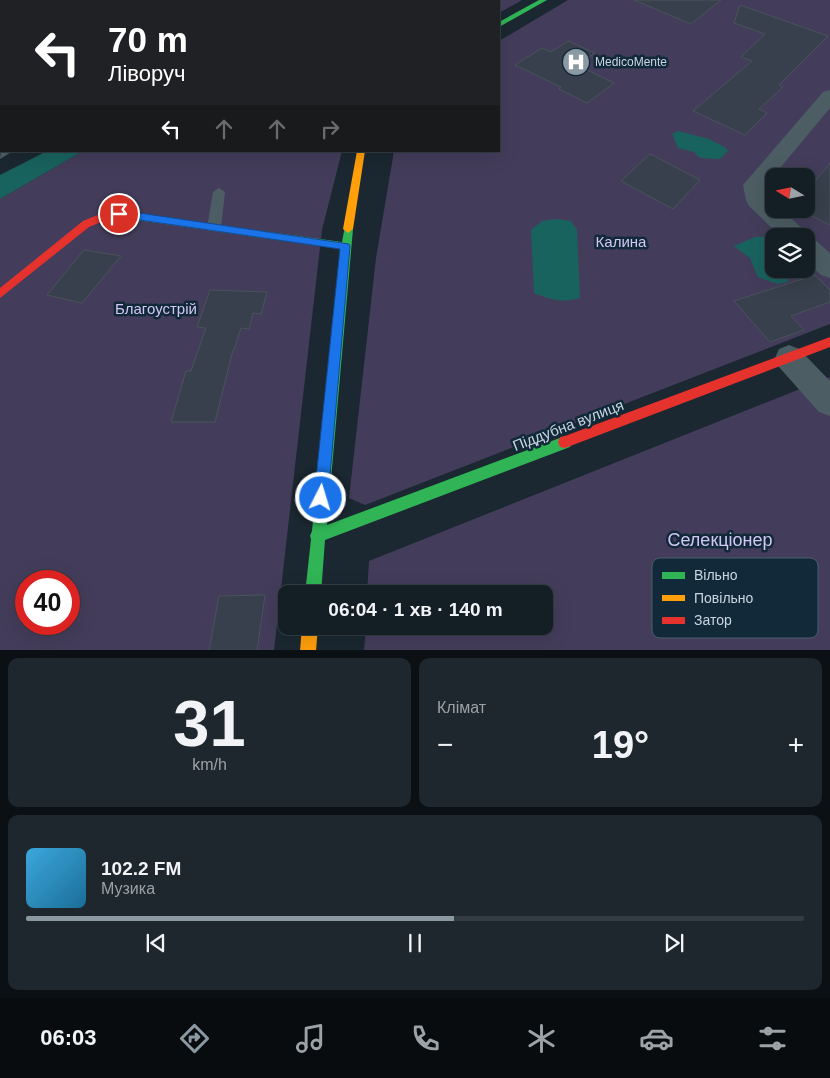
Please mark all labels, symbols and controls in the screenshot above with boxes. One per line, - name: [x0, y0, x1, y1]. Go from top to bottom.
- icon: left: [25, 20, 90, 85]
- text: 70 m: [108, 20, 188, 59]
- hospital icon: MedicoMente: [561, 47, 591, 77]
- place label: MedicoMente: [595, 55, 667, 69]
- text: Ліворуч: [108, 61, 185, 86]
- icon: left: [157, 115, 185, 143]
- icon: ahead: [210, 115, 238, 143]
- icon: ahead: [263, 115, 291, 143]
- icon: right: [316, 115, 344, 143]
- north arrow: [765, 168, 815, 218]
- map controls: [765, 168, 815, 278]
- pin: [98, 193, 140, 235]
- icon: arrive: [105, 200, 133, 228]
- button: layers: [765, 228, 815, 278]
- park label: Калина: [596, 233, 647, 250]
- park label: Благоустрій: [115, 300, 197, 317]
- street label: Піддубна вулиця: [510, 396, 626, 454]
- position arrow: [294, 471, 346, 523]
- park label: Селекціонер: [667, 530, 773, 550]
- legend: [652, 558, 818, 638]
- text: Вільно: [694, 567, 738, 583]
- speed limit sign: 40: [15, 570, 80, 635]
- text: Повільно: [694, 590, 754, 606]
- text: 06:04 · 1 хв · 140 m: [328, 599, 503, 620]
- text: Затор: [694, 612, 732, 628]
- text: 31: [173, 687, 246, 760]
- text: Клімат: [437, 699, 486, 716]
- text: 19°: [592, 724, 649, 766]
- text: −: [437, 729, 453, 760]
- text: +: [788, 729, 804, 760]
- text: km/h: [192, 756, 227, 773]
- text: 102.2 FM: [101, 858, 181, 879]
- text: Музика: [101, 880, 155, 897]
- icon: previous: [142, 929, 170, 957]
- icon: pause: [401, 929, 429, 957]
- icon: next: [660, 929, 688, 957]
- icon: directions: [177, 1021, 212, 1056]
- icon: music: [293, 1021, 328, 1056]
- icon: phone: [408, 1021, 443, 1056]
- icon: climate: [524, 1021, 559, 1056]
- icon: car: [639, 1021, 674, 1056]
- icon: filters: [755, 1021, 790, 1056]
- text: 06:03: [40, 1025, 97, 1050]

